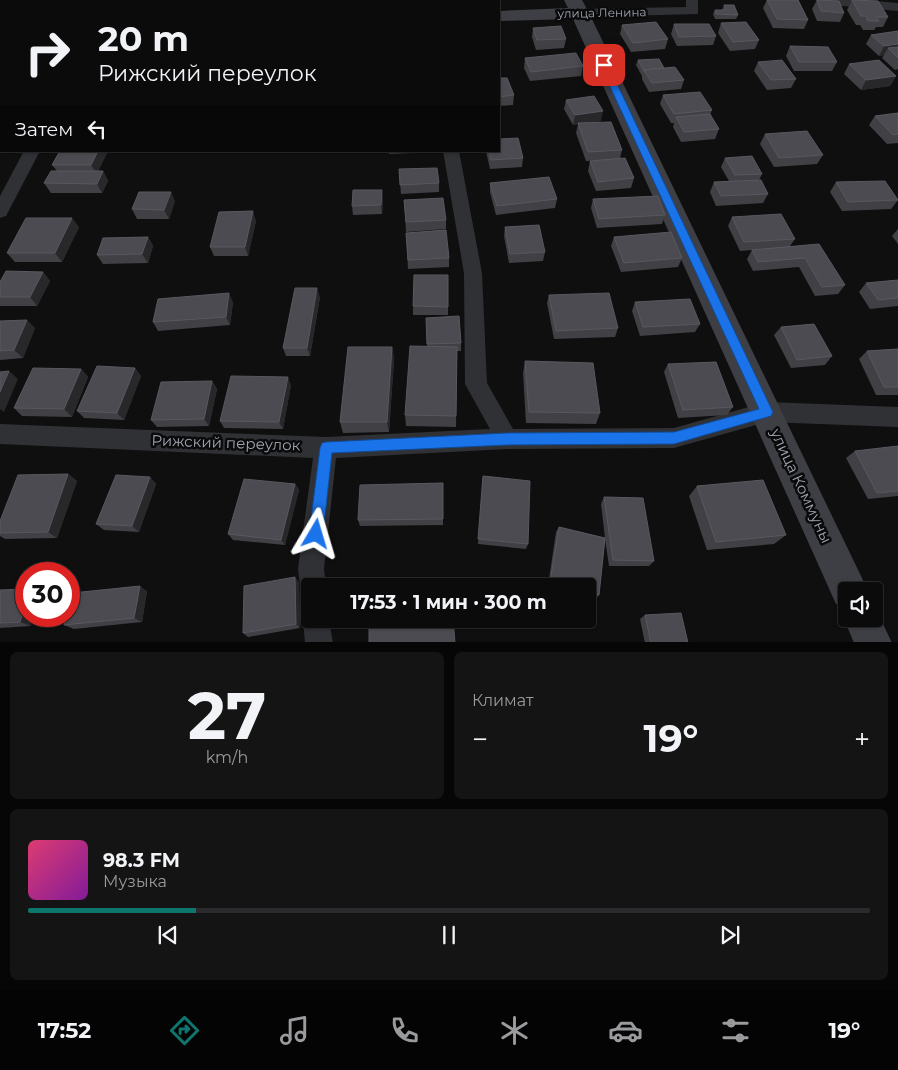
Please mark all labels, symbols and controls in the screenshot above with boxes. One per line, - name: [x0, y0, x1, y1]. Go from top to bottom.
- street label: улица Ленина: [556, 4, 647, 21]
- text: 20 m: [98, 17, 189, 60]
- icon: right: [15, 20, 80, 85]
- pin: [583, 44, 625, 86]
- icon: arrive: [590, 51, 618, 79]
- text: Рижский переулок: [98, 60, 317, 87]
- icon: left: [83, 115, 111, 143]
- text: Затем: [15, 118, 73, 141]
- street label: улица Коммуны: [766, 425, 836, 546]
- street label: Рижский переулок: [151, 430, 301, 455]
- position arrow: [289, 507, 341, 559]
- speed limit sign: 30: [15, 562, 80, 627]
- map controls: [838, 582, 883, 627]
- button: sound: [838, 582, 883, 627]
- text: 17:53 · 1 мин · 300 m: [350, 591, 547, 614]
- text: 27: [188, 676, 266, 755]
- text: Климат: [472, 691, 534, 710]
- text: 19°: [644, 715, 699, 762]
- text: −: [472, 722, 488, 756]
- text: +: [854, 722, 870, 756]
- text: km/h: [206, 748, 248, 767]
- text: 98.3 FM: [103, 849, 180, 872]
- text: Музыка: [103, 872, 167, 891]
- icon: previous: [154, 921, 182, 949]
- icon: pause: [435, 921, 463, 949]
- icon: next: [716, 921, 744, 949]
- icon: directions: [167, 1013, 202, 1048]
- icon: music: [277, 1013, 312, 1048]
- icon: phone: [387, 1013, 422, 1048]
- icon: climate: [497, 1013, 532, 1048]
- icon: car: [608, 1013, 643, 1048]
- icon: filters: [718, 1013, 753, 1048]
- text: 17:52: [38, 1017, 91, 1044]
- text: 19°: [828, 1017, 860, 1044]

